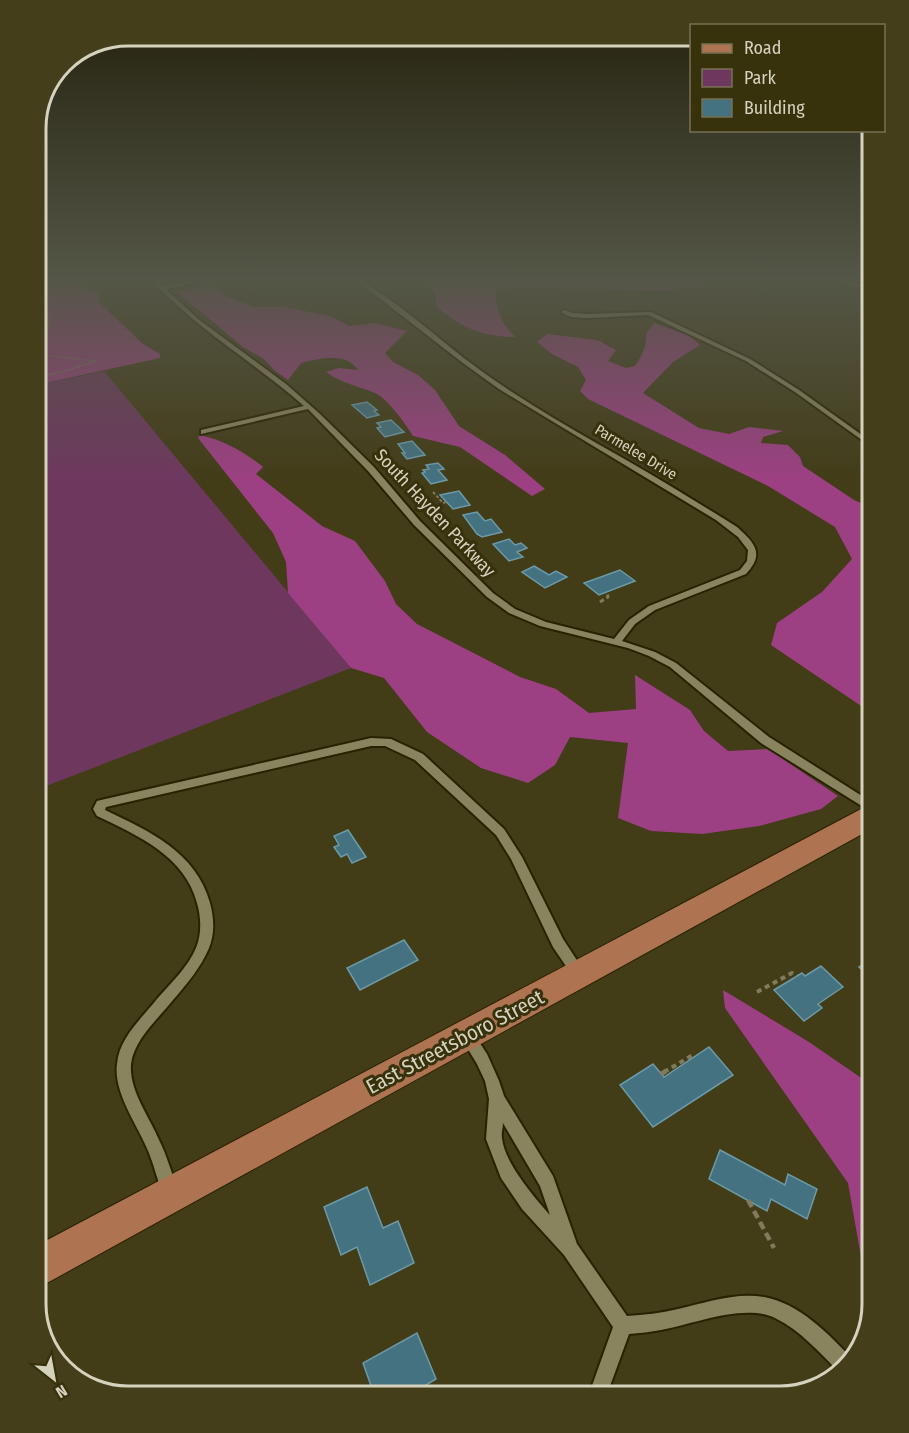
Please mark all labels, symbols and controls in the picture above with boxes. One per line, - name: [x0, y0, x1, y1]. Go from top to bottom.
- legend: [690, 24, 885, 132]
- text: Road: [744, 37, 781, 59]
- text: Park: [744, 67, 777, 89]
- text: Building: [744, 97, 805, 119]
- street label: Parmelee Drive: [592, 420, 680, 484]
- street label: South Hayden Parkway: [370, 444, 500, 582]
- street label: East Streetsboro Street: [362, 984, 548, 1100]
- north arrow: [24, 1349, 84, 1409]
- text: N: [52, 1381, 70, 1402]

